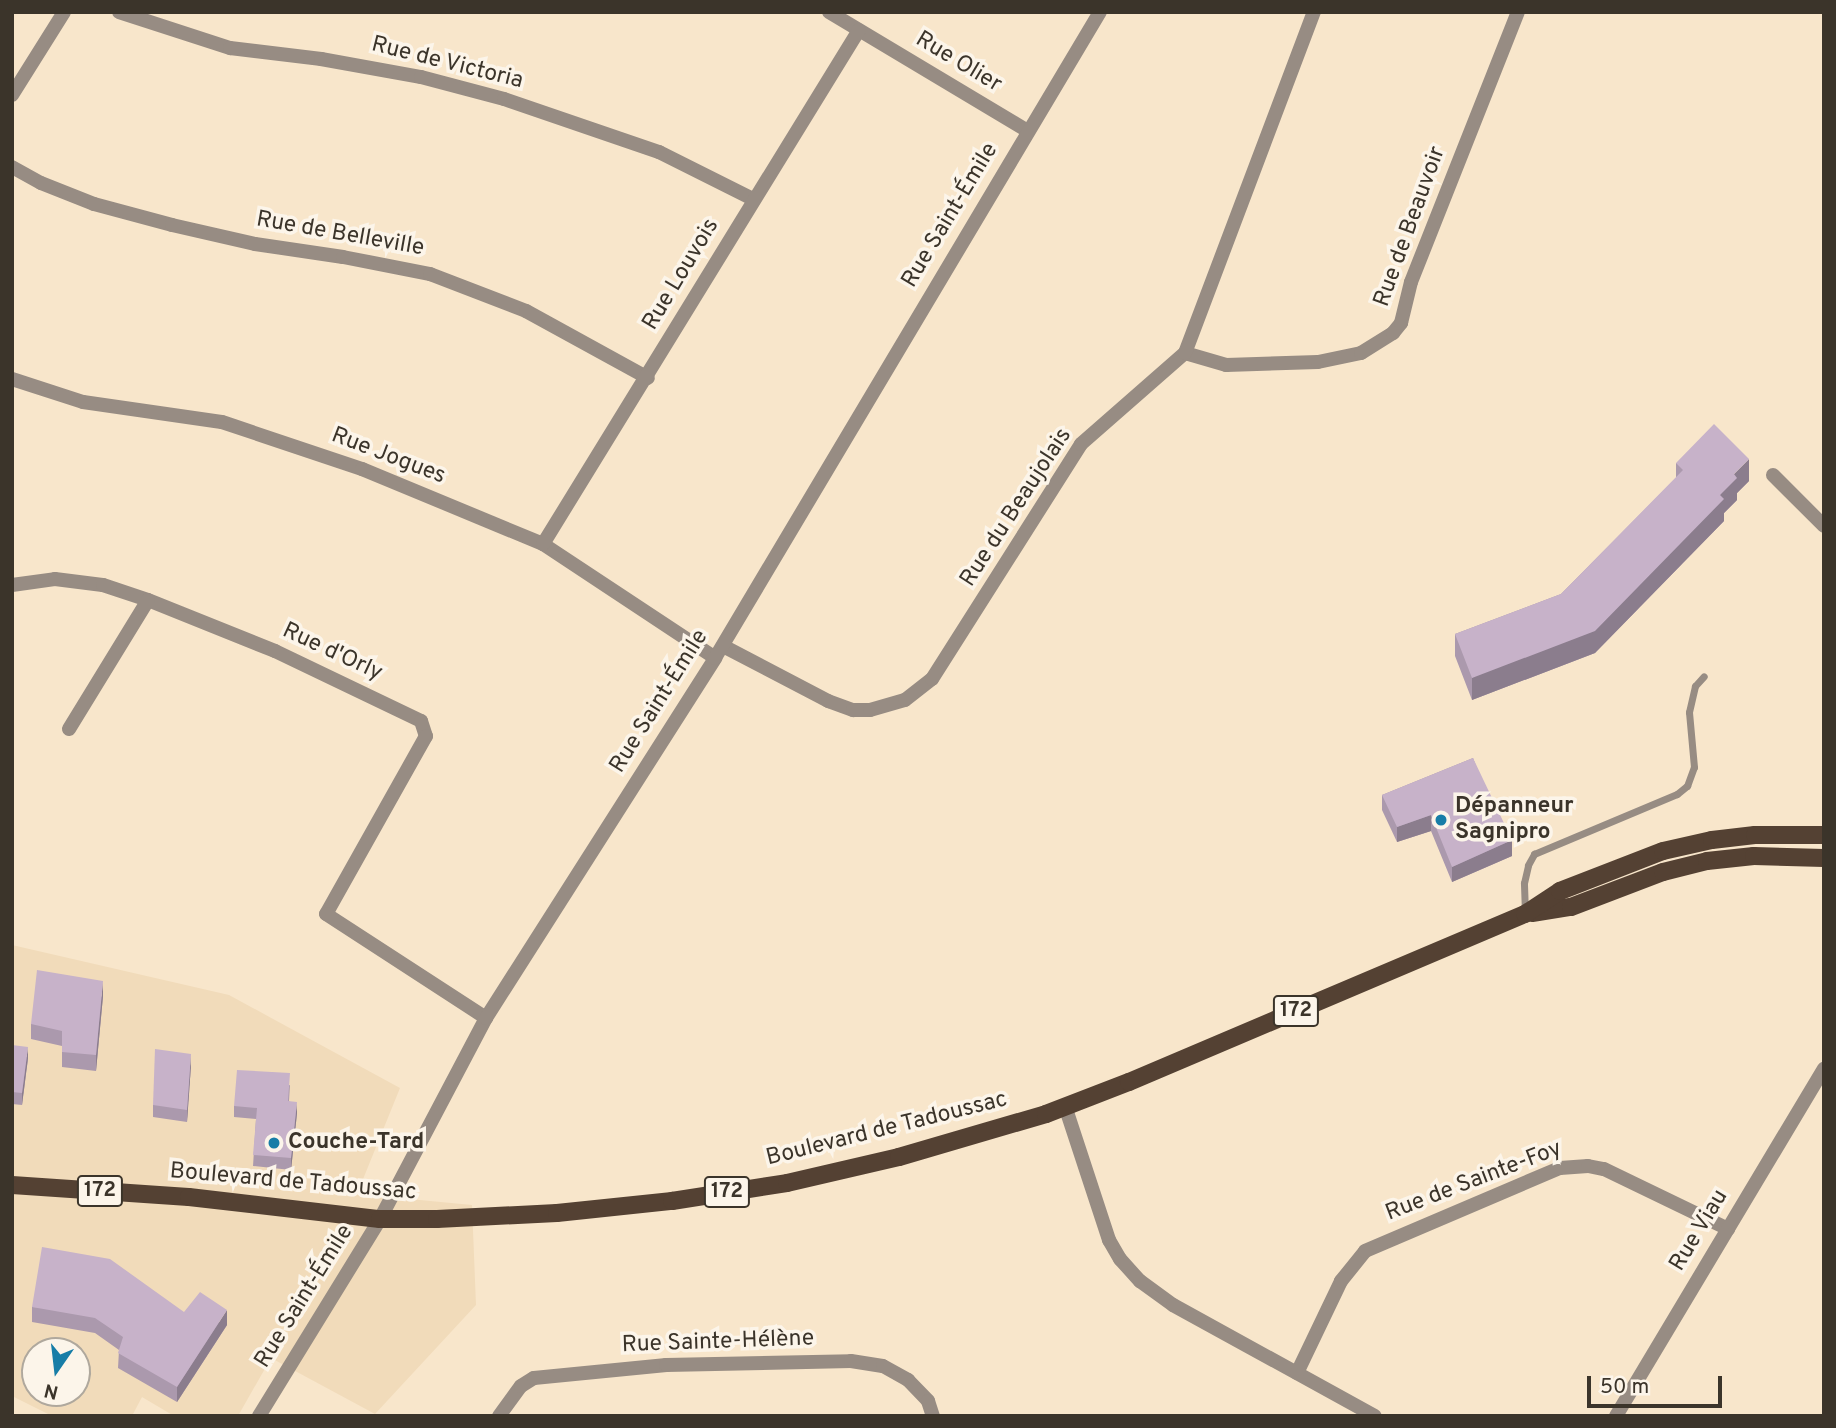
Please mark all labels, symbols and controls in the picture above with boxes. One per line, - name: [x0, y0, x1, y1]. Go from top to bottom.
- street label: Rue Olier: [910, 27, 1006, 99]
- street label: Rue de Victoria: [368, 32, 526, 96]
- street label: Rue Saint-Émile: [897, 139, 1005, 293]
- street label: Rue de Beauvoir: [1369, 143, 1453, 311]
- street label: Rue de Belleville: [254, 207, 426, 263]
- street label: Rue Louvois: [638, 214, 726, 336]
- street label: Rue Jogues: [327, 423, 449, 491]
- street label: Rue du Beaujolais: [955, 423, 1079, 593]
- street label: Rue d'Orly: [278, 618, 386, 688]
- street label: Rue Saint-Émile: [605, 625, 715, 779]
- place label: Dépanneur Sagnipro: [1455, 793, 1574, 847]
- marker: Dépanneur Sagnipro: [1433, 812, 1449, 828]
- road number: 172: [1272, 993, 1320, 1028]
- street label: Boulevard de Tadoussac: [763, 1087, 1011, 1173]
- place label: Couche-Tard: [288, 1129, 424, 1157]
- marker: Couche-Tard: [266, 1135, 282, 1151]
- street label: Rue de Sainte-Foy: [1382, 1136, 1566, 1228]
- street label: Boulevard de Tadoussac: [168, 1158, 418, 1208]
- road number: 172: [76, 1174, 124, 1208]
- road number: 172: [702, 1174, 752, 1210]
- street label: Rue Viau: [1665, 1185, 1735, 1277]
- street label: Rue Saint-Émile: [250, 1220, 360, 1374]
- street label: Rue Sainte-Hélène: [621, 1326, 815, 1360]
- north arrow: [21, 1337, 91, 1407]
- scale bar: [1591, 1362, 1726, 1406]
- text: 50 m: [1600, 1374, 1649, 1401]
- text: N: [42, 1377, 61, 1404]

